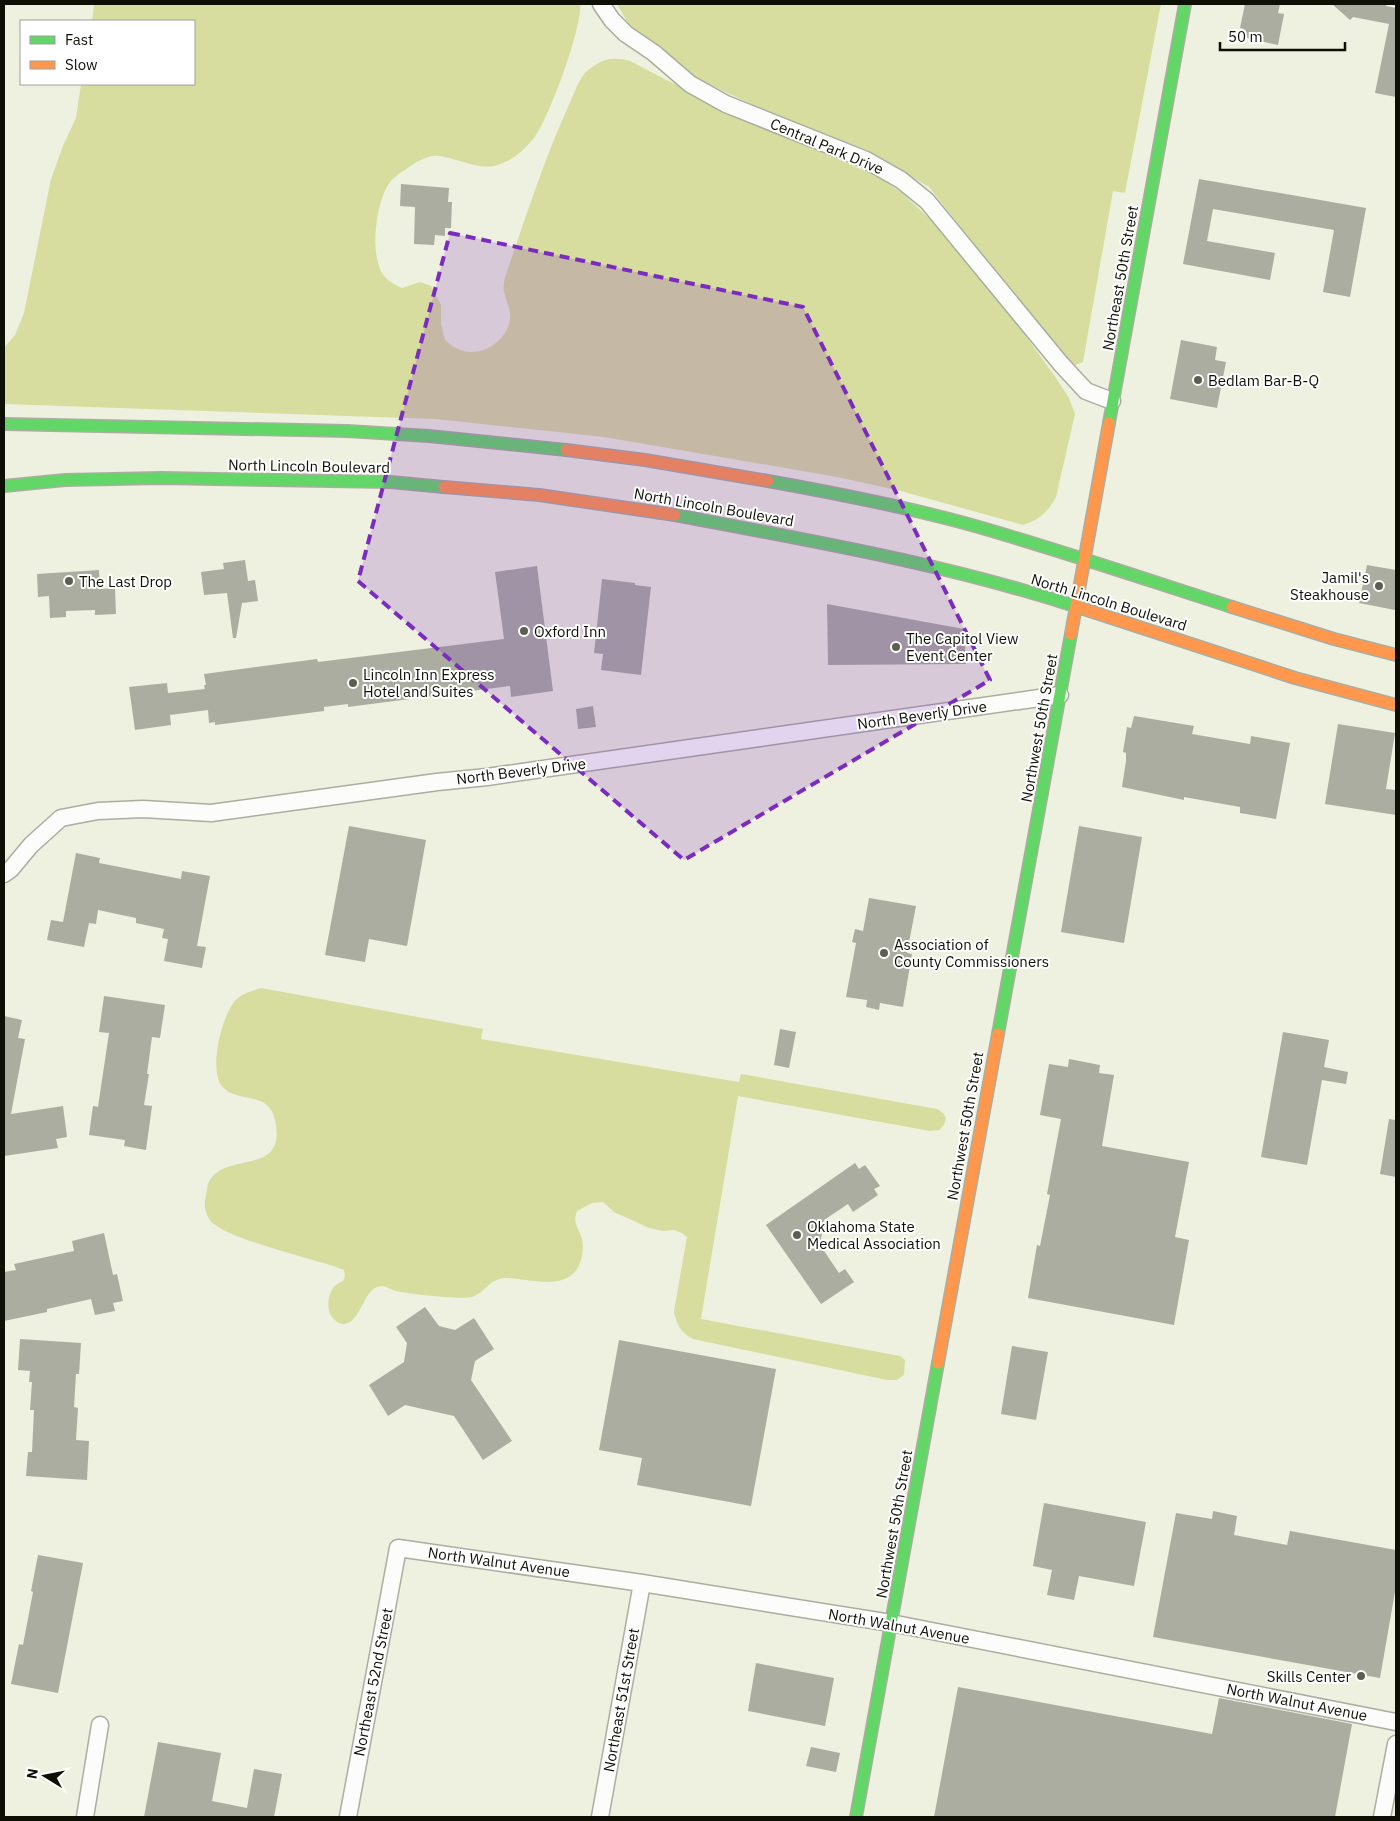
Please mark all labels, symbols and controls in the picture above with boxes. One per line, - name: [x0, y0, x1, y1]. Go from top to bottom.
- legend: [20, 20, 195, 85]
- scale bar: [1220, 20, 1345, 52]
- text: 50 m: [1228, 27, 1263, 46]
- text: Fast: [65, 30, 93, 49]
- text: Slow: [65, 55, 98, 74]
- street label: Central Park Drive: [768, 114, 886, 178]
- street label: Northeast 50th Street: [1098, 204, 1142, 352]
- place label: Bedlam Bar-B-Q: [1208, 371, 1319, 390]
- marker: Bedlam Bar-B-Q: [1192, 374, 1204, 386]
- street label: North Lincoln Boulevard: [228, 455, 390, 477]
- street label: North Lincoln Boulevard: [633, 484, 795, 530]
- place label: Jamil's Steakhouse: [1290, 568, 1369, 604]
- street label: North Lincoln Boulevard: [1029, 569, 1189, 635]
- place label: The Last Drop: [79, 572, 172, 591]
- marker: The Last Drop: [63, 575, 75, 587]
- marker: Jamil's Steakhouse: [1373, 580, 1385, 592]
- place label: Oxford Inn: [534, 622, 606, 641]
- marker: Oxford Inn: [518, 625, 530, 637]
- place label: The Capitol View Event Center: [906, 629, 1019, 665]
- marker: The Capitol View Event Center: [890, 641, 902, 653]
- street label: Northwest 50th Street: [1017, 652, 1061, 804]
- place label: Lincoln Inn Express Hotel and Suites: [363, 665, 495, 701]
- marker: Lincoln Inn Express Hotel and Suites: [347, 677, 359, 689]
- street label: North Beverly Drive: [856, 697, 988, 733]
- street label: North Beverly Drive: [455, 754, 587, 788]
- place label: Association of County Commissioners: [894, 935, 1049, 971]
- marker: Association of County Commissioners: [878, 947, 890, 959]
- street label: Northwest 50th Street: [943, 1050, 987, 1202]
- place label: Oklahoma State Medical Association: [807, 1217, 941, 1253]
- marker: Oklahoma State Medical Association: [791, 1229, 803, 1241]
- street label: Northwest 50th Street: [872, 1448, 916, 1600]
- street label: North Walnut Avenue: [427, 1543, 571, 1581]
- street label: North Walnut Avenue: [827, 1604, 971, 1648]
- street label: Northeast 52nd Street: [349, 1606, 397, 1758]
- street label: Northeast 51st Street: [599, 1627, 643, 1773]
- place label: Skills Center: [1267, 1667, 1351, 1686]
- marker: Skills Center: [1355, 1670, 1367, 1682]
- street label: North Walnut Avenue: [1225, 1679, 1369, 1725]
- north arrow: [20, 1751, 70, 1801]
- text: N: [22, 1767, 42, 1780]

